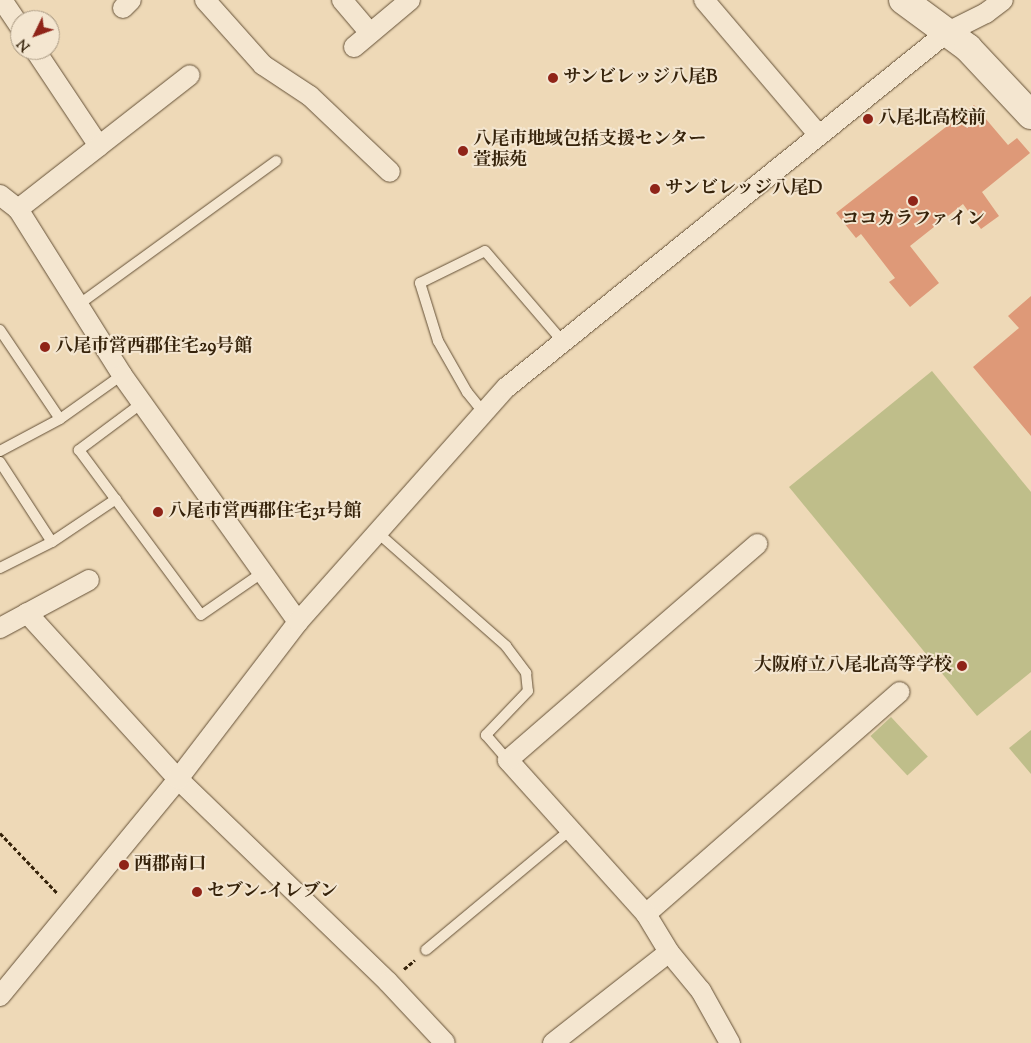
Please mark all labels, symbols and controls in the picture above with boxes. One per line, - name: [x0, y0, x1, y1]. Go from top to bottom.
- north arrow: [10, 10, 60, 60]
- text: N: [13, 34, 36, 55]
- place label: サンビレッジ八尾B: [563, 67, 718, 89]
- marker: サンビレッジ八尾B: [547, 72, 559, 84]
- place label: 八尾北高校前: [878, 108, 986, 130]
- marker: 八尾北高校前: [862, 113, 874, 125]
- place label: 八尾市地域包括支援センター 萱振苑: [473, 130, 707, 172]
- marker: 八尾市地域包括支援センター 萱振苑: [457, 145, 469, 157]
- place label: サンビレッジ八尾D: [665, 178, 823, 200]
- marker: サンビレッジ八尾D: [649, 183, 661, 195]
- marker: ココカラファイン: [907, 195, 919, 207]
- place label: ココカラファイン: [841, 209, 985, 231]
- place label: 八尾市営西郡住宅29号館: [55, 336, 252, 358]
- marker: 八尾市営西郡住宅29号館: [39, 341, 51, 353]
- place label: 八尾市営西郡住宅31号館: [168, 501, 361, 523]
- marker: 八尾市営西郡住宅31号館: [152, 506, 164, 518]
- place label: 大阪府立八尾北高等学校: [754, 655, 952, 677]
- marker: 大阪府立八尾北高等学校: [956, 660, 968, 672]
- place label: 西郡南口: [134, 854, 206, 876]
- marker: 西郡南口: [118, 859, 130, 871]
- place label: セブン-イレブン: [207, 881, 339, 903]
- marker: セブン-イレブン: [191, 886, 203, 898]

